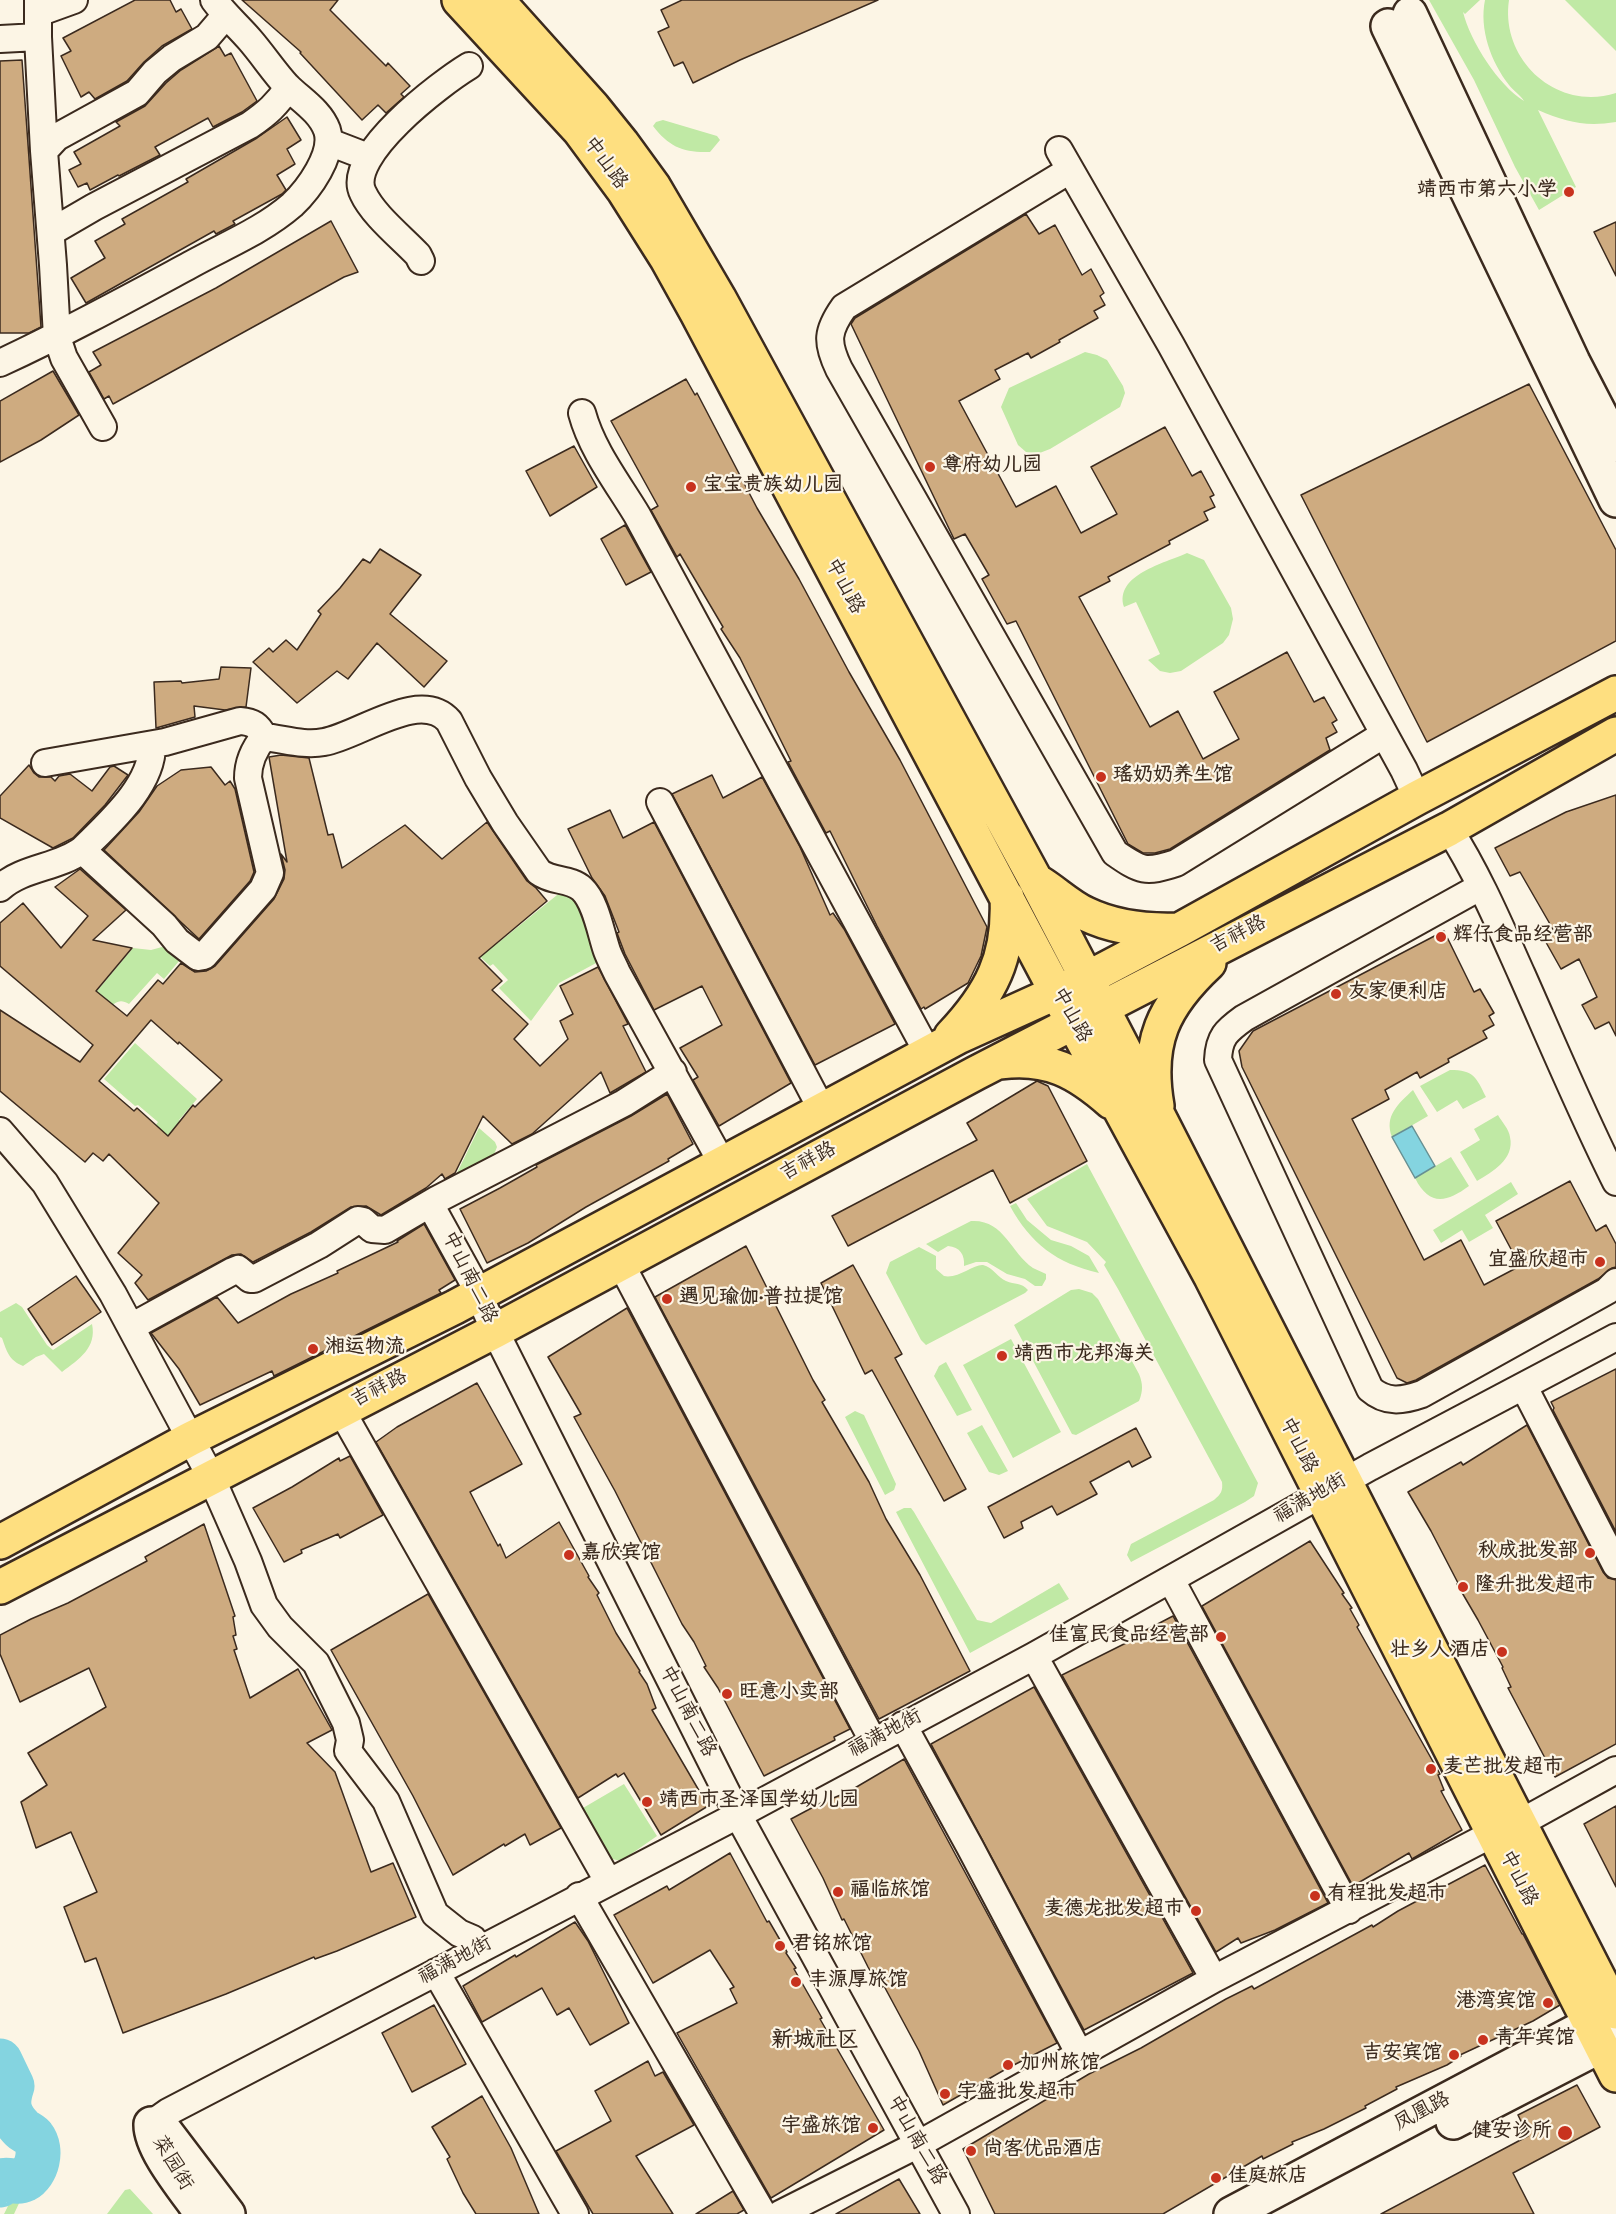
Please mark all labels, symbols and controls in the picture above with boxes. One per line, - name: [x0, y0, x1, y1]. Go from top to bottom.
- street label: 中山路: [577, 133, 631, 195]
- place label: 靖西市第六小学: [1417, 180, 1557, 204]
- marker: 靖西市第六小学: [1562, 185, 1576, 199]
- place label: 尊府幼儿园: [942, 455, 1042, 479]
- marker: 尊府幼儿园: [923, 460, 937, 474]
- place label: 宝宝贵族幼儿园: [703, 475, 843, 499]
- marker: 宝宝贵族幼儿园: [684, 480, 698, 494]
- street label: 中山路: [818, 555, 868, 619]
- place label: 瑶奶奶养生馆: [1113, 765, 1233, 789]
- marker: 瑶奶奶养生馆: [1094, 770, 1108, 784]
- street label: 吉祥路: [1207, 912, 1271, 960]
- place label: 辉仔食品经营部: [1453, 925, 1593, 949]
- marker: 辉仔食品经营部: [1434, 930, 1448, 944]
- place label: 友家便利店: [1348, 982, 1448, 1006]
- street label: 中山路: [1045, 984, 1095, 1048]
- marker: 友家便利店: [1329, 987, 1343, 1001]
- street label: 吉祥路: [777, 1138, 841, 1188]
- street label: 中山南二路: [435, 1228, 501, 1328]
- place label: 宜盛欣超市: [1488, 1250, 1588, 1274]
- marker: 宜盛欣超市: [1593, 1255, 1607, 1269]
- place label: 遇见瑜伽·普拉提馆: [679, 1287, 843, 1311]
- marker: 遇见瑜伽·普拉提馆: [660, 1292, 674, 1306]
- place label: 湘运物流: [325, 1337, 405, 1361]
- marker: 湘运物流: [306, 1342, 320, 1356]
- place label: 靖西市龙邦海关: [1014, 1344, 1154, 1368]
- marker: 靖西市龙邦海关: [995, 1349, 1009, 1363]
- street label: 吉祥路: [348, 1366, 412, 1414]
- street label: 中山路: [1273, 1414, 1321, 1478]
- street label: 福满地街: [1270, 1470, 1352, 1530]
- place label: 秋成批发部: [1478, 1541, 1578, 1565]
- place label: 嘉欣宾馆: [581, 1543, 661, 1567]
- marker: 秋成批发部: [1583, 1546, 1597, 1560]
- marker: 嘉欣宾馆: [562, 1548, 576, 1562]
- place label: 隆升批发超市: [1475, 1575, 1595, 1599]
- marker: 隆升批发超市: [1456, 1580, 1470, 1594]
- place label: 佳富民食品经营部: [1049, 1625, 1209, 1649]
- marker: 佳富民食品经营部: [1214, 1630, 1228, 1644]
- place label: 壮乡人酒店: [1390, 1640, 1490, 1664]
- marker: 壮乡人酒店: [1495, 1645, 1509, 1659]
- street label: 中山南二路: [653, 1662, 719, 1762]
- place label: 旺意小卖部: [739, 1682, 839, 1706]
- marker: 旺意小卖部: [720, 1687, 734, 1701]
- street label: 福满地街: [845, 1706, 927, 1764]
- place label: 麦芒批发超市: [1443, 1757, 1563, 1781]
- marker: 麦芒批发超市: [1424, 1762, 1438, 1776]
- place label: 靖西市圣泽国学幼儿园: [659, 1790, 859, 1814]
- marker: 靖西市圣泽国学幼儿园: [640, 1795, 654, 1809]
- street label: 中山路: [1493, 1847, 1541, 1911]
- place label: 福临旅馆: [850, 1880, 930, 1904]
- place label: 有程批发超市: [1327, 1884, 1447, 1908]
- marker: 福临旅馆: [831, 1885, 845, 1899]
- marker: 有程批发超市: [1308, 1889, 1322, 1903]
- place label: 麦德龙批发超市: [1044, 1899, 1184, 1923]
- marker: 麦德龙批发超市: [1189, 1904, 1203, 1918]
- street label: 福满地街: [415, 1933, 497, 1991]
- place label: 君铭旅馆: [792, 1934, 872, 1958]
- marker: 君铭旅馆: [773, 1939, 787, 1953]
- place label: 丰源厚旅馆: [808, 1970, 908, 1994]
- marker: 丰源厚旅馆: [789, 1975, 803, 1989]
- place label: 港湾宾馆: [1456, 1991, 1536, 2015]
- marker: 港湾宾馆: [1541, 1996, 1555, 2010]
- place label: 青年宾馆: [1495, 2028, 1575, 2052]
- district label: 新城社区: [771, 2029, 859, 2055]
- marker: 青年宾馆: [1476, 2033, 1490, 2047]
- place label: 吉安宾馆: [1362, 2043, 1442, 2067]
- marker: 吉安宾馆: [1447, 2048, 1461, 2062]
- place label: 加州旅馆: [1020, 2053, 1100, 2077]
- marker: 加州旅馆: [1001, 2058, 1015, 2072]
- place label: 宇盛批发超市: [957, 2082, 1077, 2106]
- marker: 宇盛批发超市: [938, 2087, 952, 2101]
- street label: 凤凰路: [1391, 2088, 1455, 2138]
- street label: 中山南二路: [880, 2091, 950, 2191]
- place label: 宇盛旅馆: [781, 2116, 861, 2140]
- marker: 宇盛旅馆: [866, 2121, 880, 2135]
- place label: 健安诊所: [1472, 2121, 1552, 2145]
- marker: 健安诊所: [1556, 2124, 1574, 2142]
- street label: 菜园街: [145, 2132, 197, 2196]
- place label: 尚客优品酒店: [983, 2139, 1103, 2163]
- marker: 尚客优品酒店: [964, 2144, 978, 2158]
- place label: 佳庭旅店: [1228, 2166, 1308, 2190]
- marker: 佳庭旅店: [1209, 2171, 1223, 2185]

